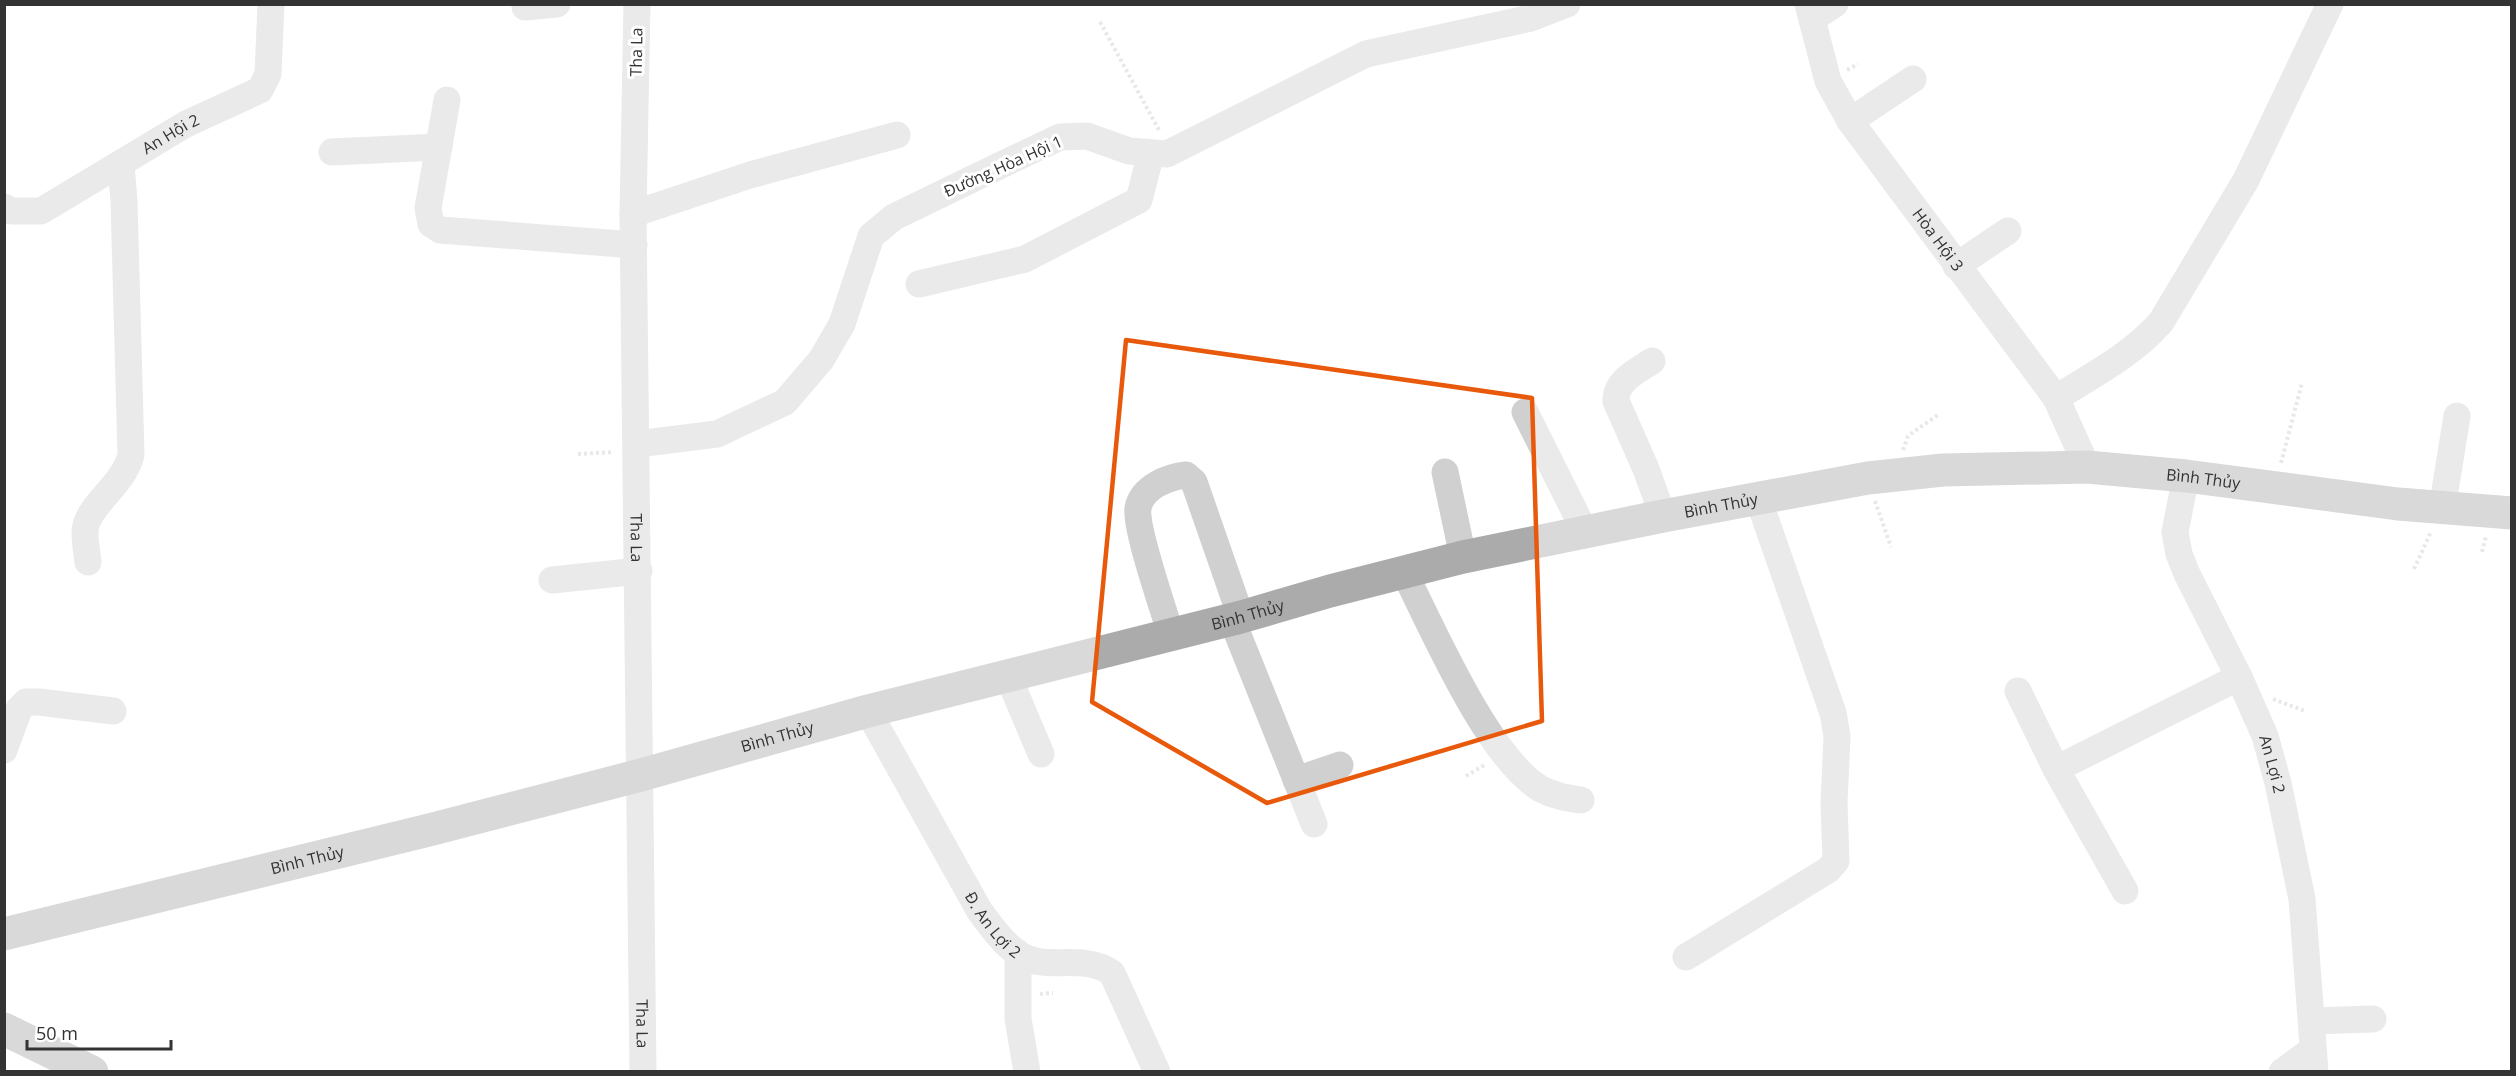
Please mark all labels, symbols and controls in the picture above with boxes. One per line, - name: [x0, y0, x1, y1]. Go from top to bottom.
- street label: Tha La: [625, 27, 647, 77]
- street label: An Hội 2: [138, 108, 203, 159]
- street label: Đường Hòa Hội 1: [940, 130, 1066, 202]
- street label: Hòa Hội 3: [1908, 204, 1969, 276]
- street label: Bình Thủy: [2165, 463, 2243, 494]
- street label: Bình Thủy: [1682, 487, 1760, 523]
- street label: Tha La: [625, 513, 648, 563]
- street label: Bình Thủy: [1209, 594, 1287, 635]
- street label: Bình Thủy: [738, 716, 817, 757]
- street label: An Lợi 2: [2254, 732, 2291, 795]
- street label: Bình Thủy: [268, 840, 347, 879]
- street label: Đ. An Lợi 2: [960, 887, 1026, 963]
- street label: Tha La: [631, 999, 654, 1048]
- scale bar: [27, 1013, 171, 1051]
- text: 50 m: [36, 1021, 78, 1045]

